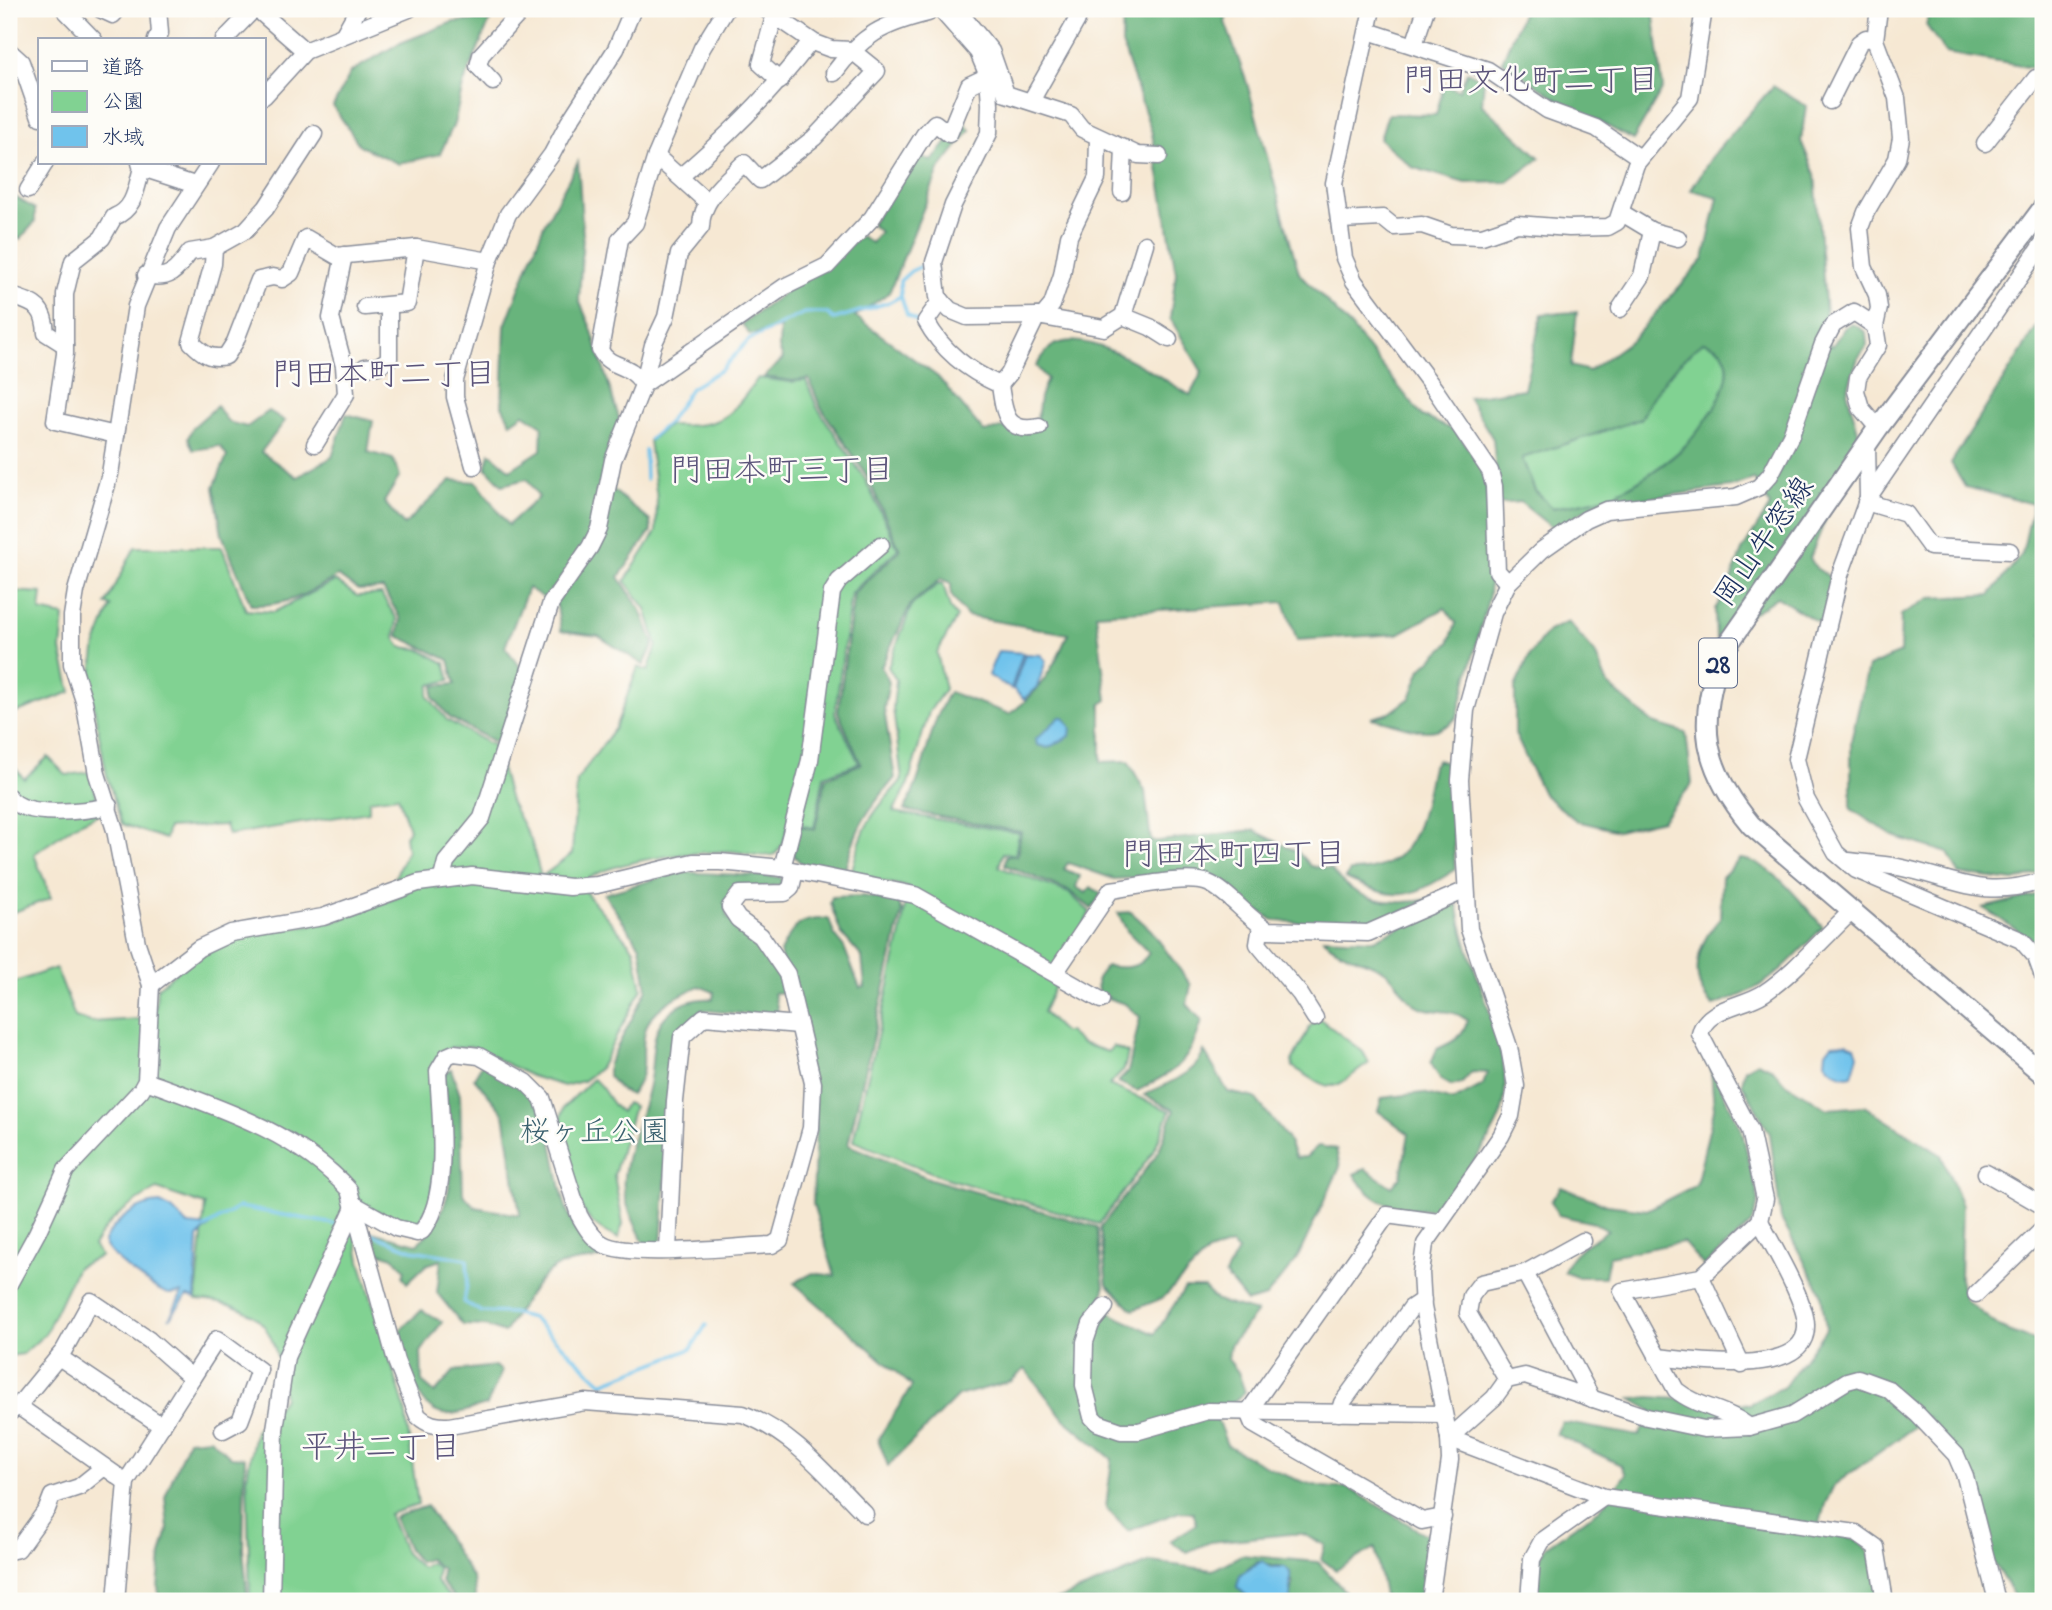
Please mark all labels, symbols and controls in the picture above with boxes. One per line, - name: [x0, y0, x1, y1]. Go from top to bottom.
- legend: [38, 38, 266, 164]
- text: 道路: [102, 54, 144, 84]
- district label: 門田文化町二丁目: [1403, 59, 1659, 106]
- text: 公園: [102, 88, 144, 118]
- text: 水域: [102, 124, 144, 154]
- district label: 門田本町二丁目: [272, 353, 496, 400]
- district label: 門田本町三丁目: [670, 449, 894, 496]
- street label: 岡山牛窓線: [1704, 469, 1826, 617]
- road number: 28: [1699, 638, 1737, 688]
- district label: 門田本町四丁目: [1122, 833, 1346, 880]
- park label: 桜ヶ丘公園: [520, 1112, 670, 1156]
- district label: 平井二丁目: [301, 1426, 461, 1473]

